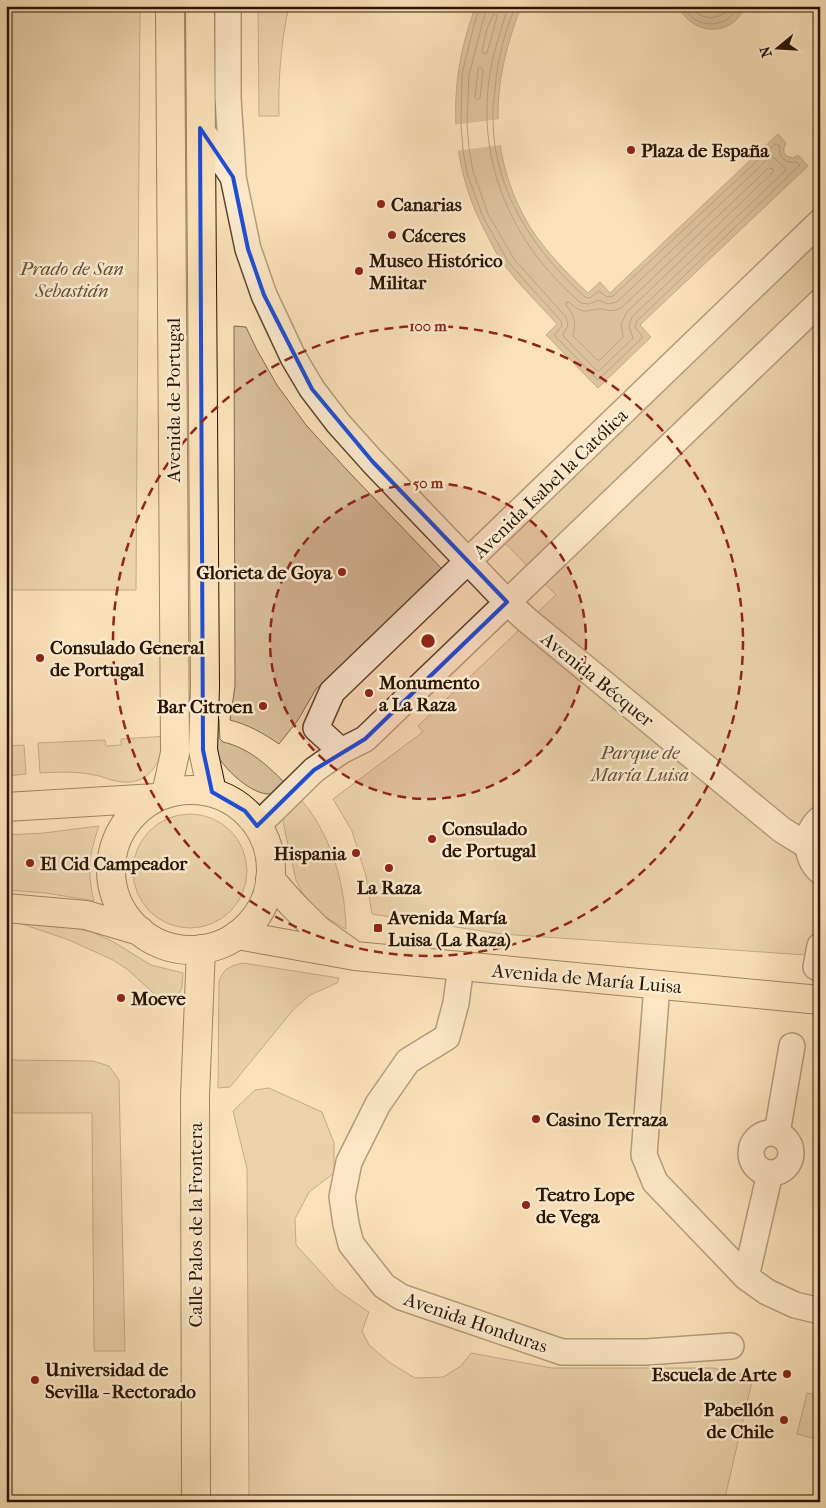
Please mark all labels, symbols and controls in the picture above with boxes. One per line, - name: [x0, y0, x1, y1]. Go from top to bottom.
- north arrow: [754, 22, 804, 72]
- text: N: [756, 44, 776, 60]
- place label: Plaza de España: [641, 140, 770, 162]
- marker: Plaza de España: [625, 144, 637, 156]
- place label: Canarias: [391, 194, 462, 216]
- marker: Canarias: [375, 198, 387, 210]
- place label: Cáceres: [402, 225, 466, 247]
- marker: Cáceres: [386, 229, 398, 241]
- place label: Museo Histórico Militar: [368, 250, 503, 294]
- park label: Prado de San Sebastián: [19, 258, 124, 302]
- marker: Museo Histórico Militar: [353, 265, 365, 277]
- text: 100 m: [409, 317, 447, 335]
- street label: Avenida de Portugal: [163, 318, 185, 483]
- street label: Avenida Isabel la Católica: [468, 404, 633, 564]
- text: 50 m: [413, 474, 444, 492]
- place label: Glorieta de Goya: [196, 562, 333, 584]
- marker: Glorieta de Goya: [336, 566, 348, 578]
- street label: Avenida Bécquer: [536, 627, 659, 732]
- centre of rings: [419, 632, 437, 650]
- place label: Consulado General de Portugal: [50, 637, 205, 681]
- marker: Consulado General de Portugal: [34, 652, 46, 664]
- place label: Monumento a La Raza: [378, 672, 480, 716]
- marker: Monumento a La Raza: [363, 687, 375, 699]
- place label: Bar Citroen: [157, 696, 254, 718]
- marker: Bar Citroen: [257, 700, 269, 712]
- park label: Parque de María Luisa: [589, 742, 689, 786]
- place label: Consulado de Portugal: [442, 818, 537, 862]
- marker: Consulado de Portugal: [426, 833, 438, 845]
- place label: Hispania: [274, 843, 347, 865]
- marker: Hispania: [350, 847, 362, 859]
- place label: El Cid Campeador: [40, 853, 188, 875]
- marker: El Cid Campeador: [24, 857, 36, 869]
- marker: La Raza: [383, 862, 395, 874]
- place label: La Raza: [357, 877, 422, 899]
- place label: Avenida María Luisa (La Raza): [387, 907, 511, 951]
- marker: Avenida María Luisa (La Raza): [372, 922, 384, 934]
- street label: Avenida de María Luisa: [490, 960, 683, 998]
- place label: Moeve: [130, 988, 186, 1010]
- marker: Moeve: [115, 992, 127, 1004]
- place label: Casino Terraza: [546, 1109, 669, 1131]
- marker: Casino Terraza: [530, 1113, 542, 1125]
- street label: Calle Palos de la Frontera: [185, 1122, 207, 1327]
- place label: Teatro Lope de Vega: [535, 1184, 635, 1228]
- marker: Teatro Lope de Vega: [520, 1199, 532, 1211]
- street label: Avenida Honduras: [400, 1288, 550, 1358]
- place label: Universidad de Sevilla - Rectorado: [44, 1359, 196, 1403]
- place label: Escuela de Arte: [651, 1364, 778, 1386]
- marker: Escuela de Arte: [781, 1368, 793, 1380]
- marker: Universidad de Sevilla - Rectorado: [29, 1374, 41, 1386]
- place label: Pabellón de Chile: [704, 1399, 775, 1443]
- marker: Pabellón de Chile: [778, 1414, 790, 1426]

